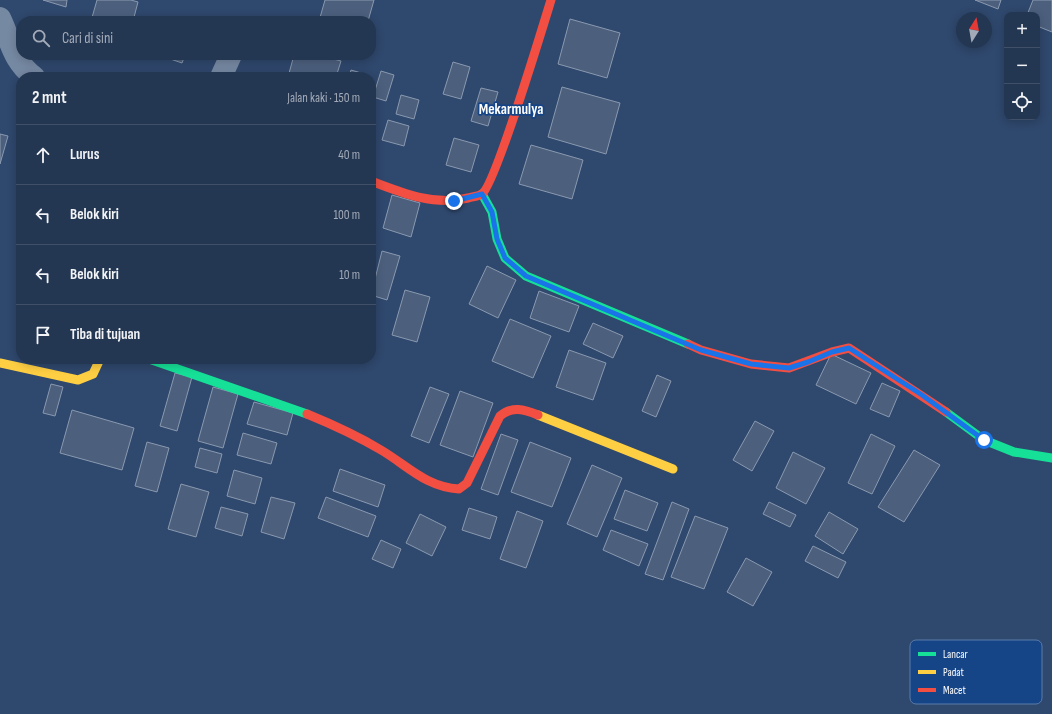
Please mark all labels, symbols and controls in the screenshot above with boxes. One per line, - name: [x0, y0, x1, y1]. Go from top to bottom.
- north arrow: [956, 12, 992, 48]
- map controls: [1004, 12, 1040, 120]
- button: +: [1004, 12, 1040, 48]
- search box: [16, 16, 376, 60]
- icon: search: [30, 27, 52, 49]
- text: Cari di sini: [62, 29, 113, 48]
- button: −: [1004, 48, 1040, 84]
- button: locate: [1004, 84, 1040, 120]
- text: 2 mnt: [32, 88, 67, 108]
- text: Jalan kaki · 150 m: [287, 90, 360, 106]
- district label: Mekarmulya: [479, 100, 543, 119]
- icon: ahead: [32, 144, 54, 166]
- text: Lurus: [70, 145, 99, 164]
- text: 40 m: [338, 147, 360, 163]
- route end: [445, 192, 463, 210]
- icon: left: [32, 204, 54, 226]
- text: Belok kiri: [70, 205, 119, 224]
- text: 100 m: [333, 207, 360, 223]
- icon: left: [32, 264, 54, 286]
- text: Belok kiri: [70, 265, 119, 284]
- text: 10 m: [339, 267, 360, 283]
- icon: arrive: [32, 324, 54, 346]
- text: Tiba di tujuan: [70, 325, 140, 344]
- route start: [975, 431, 993, 449]
- legend: [910, 640, 1042, 704]
- text: Lancar: [943, 648, 968, 661]
- text: Padat: [943, 666, 965, 679]
- text: Macet: [943, 684, 967, 697]

